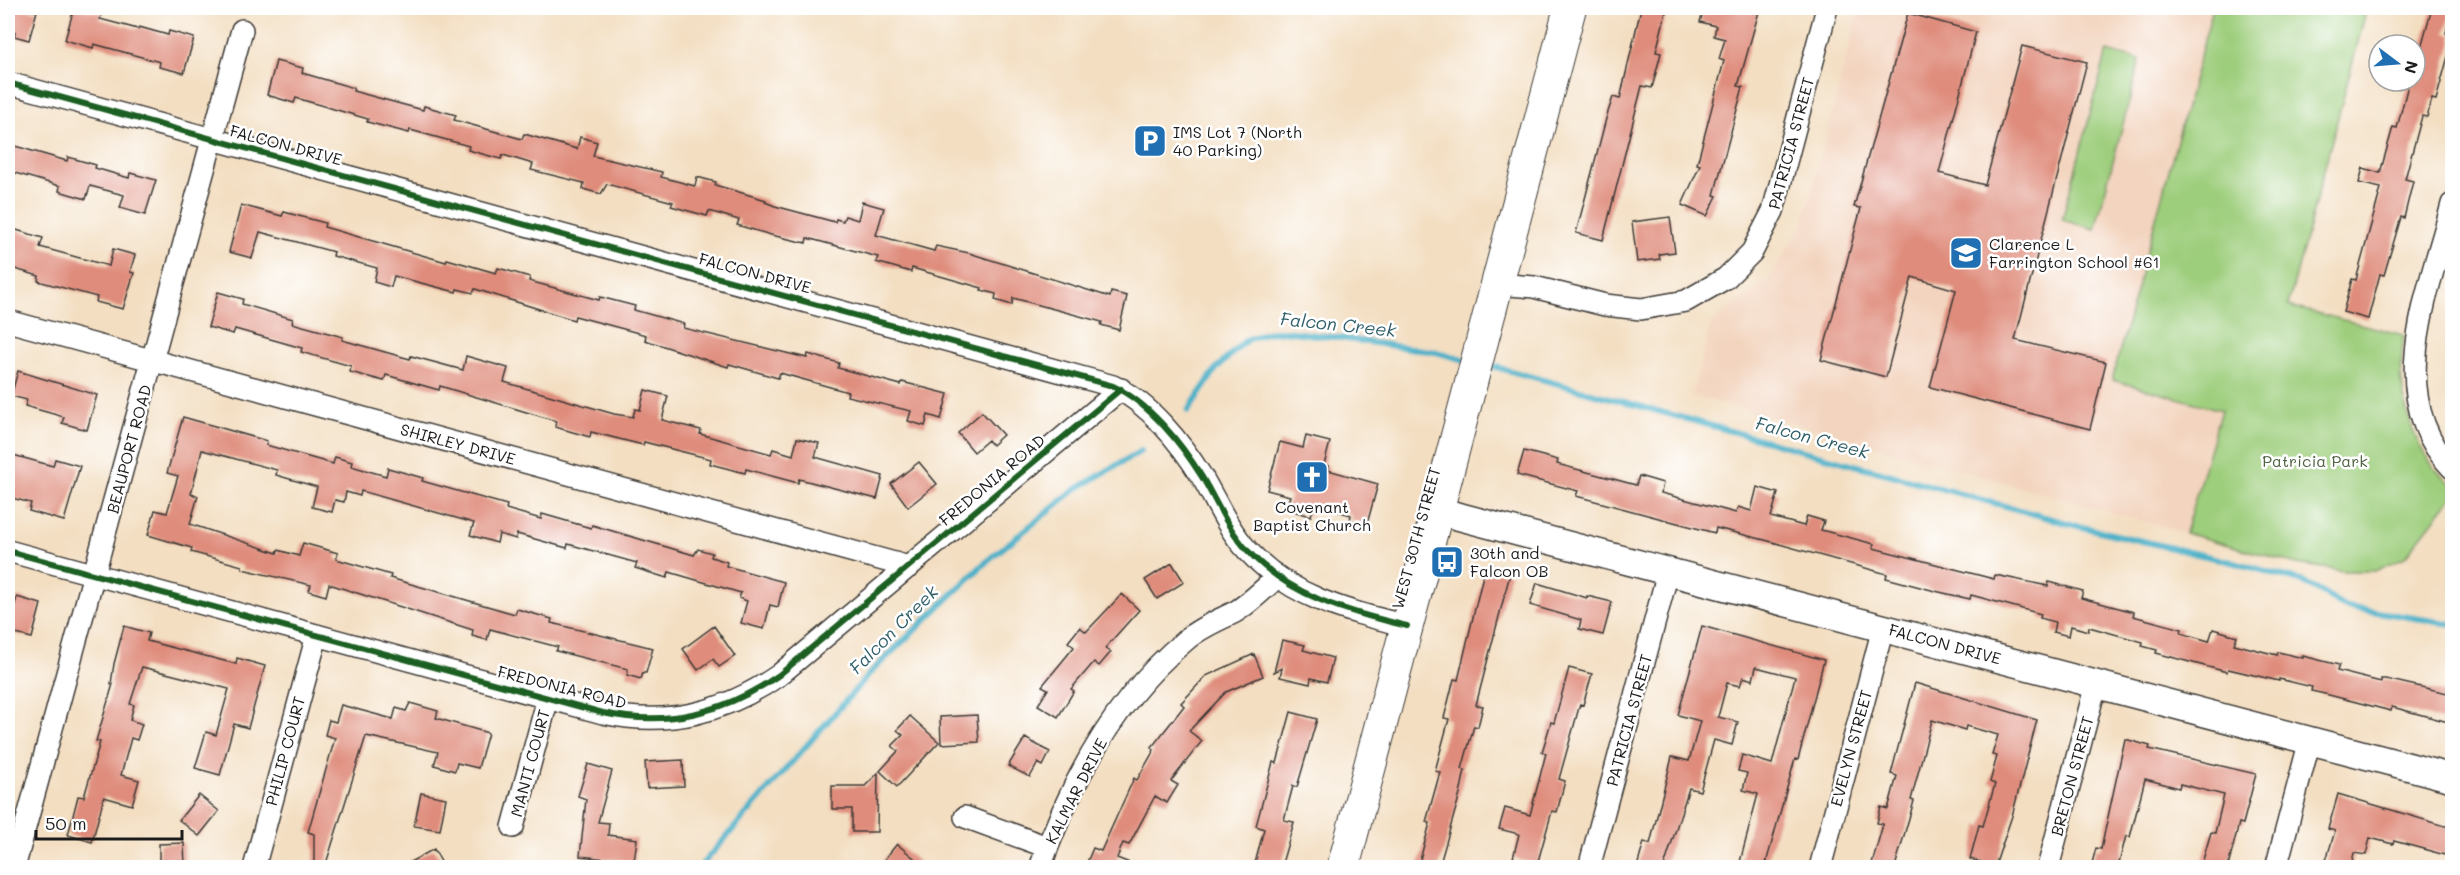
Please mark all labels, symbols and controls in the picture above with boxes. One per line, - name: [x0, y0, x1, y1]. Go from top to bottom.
- north arrow: [2367, 33, 2427, 93]
- text: N: [2400, 59, 2424, 76]
- street label: PATRICIA STREET: [1763, 74, 1818, 211]
- street label: FALCON DRIVE: [228, 119, 345, 170]
- place label: IMS Lot 7 (North 40 Parking): [1173, 121, 1302, 160]
- parking icon: IMS Lot 7 (North 40 Parking): [1132, 123, 1168, 159]
- place label: Clarence L Farrington School #61: [1989, 233, 2160, 272]
- school or university icon: Clarence L Farrington School #61: [1948, 235, 1984, 271]
- street label: FALCON DRIVE: [697, 247, 814, 298]
- water label: Falcon Creek: [1279, 306, 1398, 342]
- street label: BEAUPORT ROAD: [101, 382, 156, 516]
- water label: Falcon Creek: [1753, 410, 1872, 464]
- street label: SHIRLEY DRIVE: [398, 418, 518, 469]
- street label: FREDONIA ROAD: [934, 429, 1049, 530]
- park label: Patricia Park: [2262, 450, 2368, 471]
- church icon: Covenant Baptist Church: [1294, 459, 1330, 495]
- street label: WEST 30TH STREET: [1386, 464, 1445, 611]
- place label: Covenant Baptist Church: [1253, 496, 1371, 535]
- place label: 30th and Falcon OB: [1470, 542, 1548, 581]
- bus stop icon: 30th and Falcon OB: [1429, 544, 1465, 580]
- water label: Falcon Creek: [844, 579, 943, 679]
- street label: FALCON DRIVE: [1887, 618, 2004, 669]
- street label: PATRICIA STREET: [1601, 651, 1656, 788]
- street label: FREDONIA ROAD: [496, 660, 629, 713]
- street label: EVELYN STREET: [1825, 687, 1876, 808]
- street label: PHILIP COURT: [260, 694, 309, 808]
- street label: MANTI COURT: [505, 707, 554, 819]
- street label: BRETON STREET: [2045, 714, 2098, 838]
- street label: KALMAR DRIVE: [1040, 734, 1111, 847]
- scale bar: [36, 803, 182, 841]
- text: 50 m: [45, 811, 87, 835]

